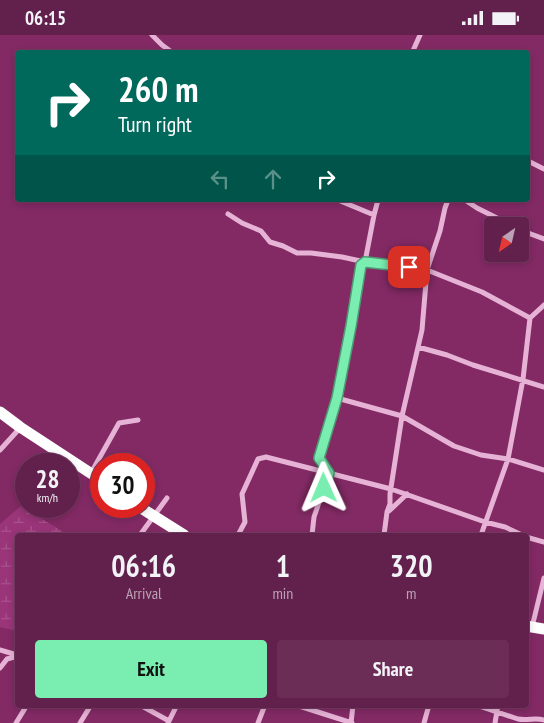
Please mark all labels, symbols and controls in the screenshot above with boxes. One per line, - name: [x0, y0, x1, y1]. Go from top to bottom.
- text: 06:15: [25, 6, 66, 30]
- text: 260 m: [118, 66, 199, 112]
- icon: right: [35, 70, 100, 135]
- text: Turn right: [118, 110, 192, 138]
- icon: left: [206, 165, 234, 193]
- icon: ahead: [259, 165, 287, 193]
- icon: right: [312, 165, 340, 193]
- north arrow: [484, 217, 529, 263]
- map controls: [484, 217, 529, 262]
- pin: [388, 246, 430, 288]
- icon: arrive: [395, 253, 423, 281]
- speed limit sign: 30: [90, 453, 155, 518]
- position arrow: [297, 461, 349, 513]
- text: 28: [36, 463, 59, 495]
- text: km/h: [37, 490, 58, 505]
- text: 06:16: [111, 546, 176, 585]
- text: 1: [276, 546, 290, 585]
- text: 320: [390, 546, 433, 585]
- text: Arrival: [126, 583, 162, 603]
- text: min: [272, 583, 293, 603]
- text: m: [406, 583, 416, 603]
- button: Exit: [35, 640, 267, 698]
- button: Share: [277, 640, 509, 698]

